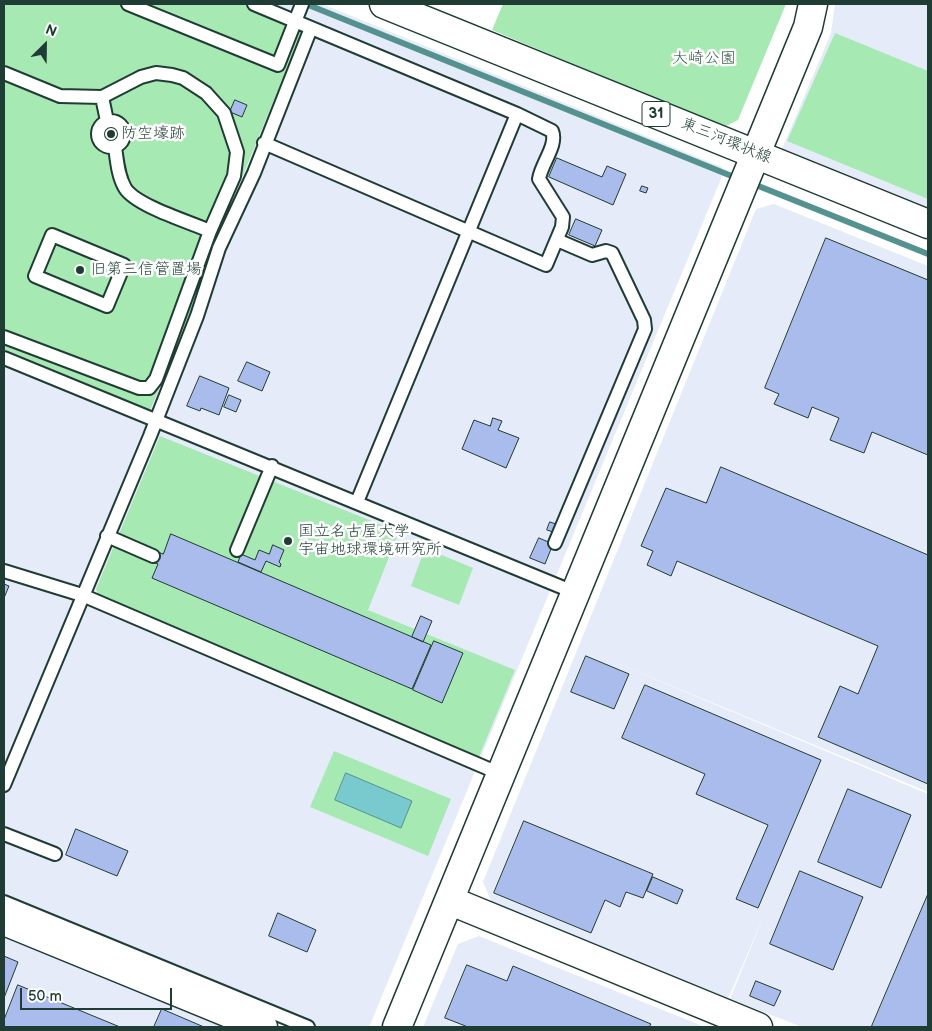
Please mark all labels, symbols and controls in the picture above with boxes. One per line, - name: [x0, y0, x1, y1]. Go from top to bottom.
- north arrow: [20, 20, 70, 70]
- text: N: [43, 21, 59, 41]
- park label: 大崎公園: [672, 49, 736, 69]
- road number: 31: [642, 102, 670, 126]
- street label: 東三河環状線: [678, 114, 774, 168]
- place label: 防空壕跡: [121, 124, 185, 144]
- marker: 防空壕跡: [105, 128, 117, 140]
- place label: 旧第三信管置場: [90, 260, 202, 280]
- marker: 旧第三信管置場: [74, 264, 86, 276]
- place label: 国立名古屋大学 宇宙地球環境研究所: [298, 522, 442, 560]
- marker: 国立名古屋大学 宇宙地球環境研究所: [282, 535, 294, 547]
- scale bar: [22, 978, 175, 1010]
- text: 50 m: [28, 987, 62, 1006]

